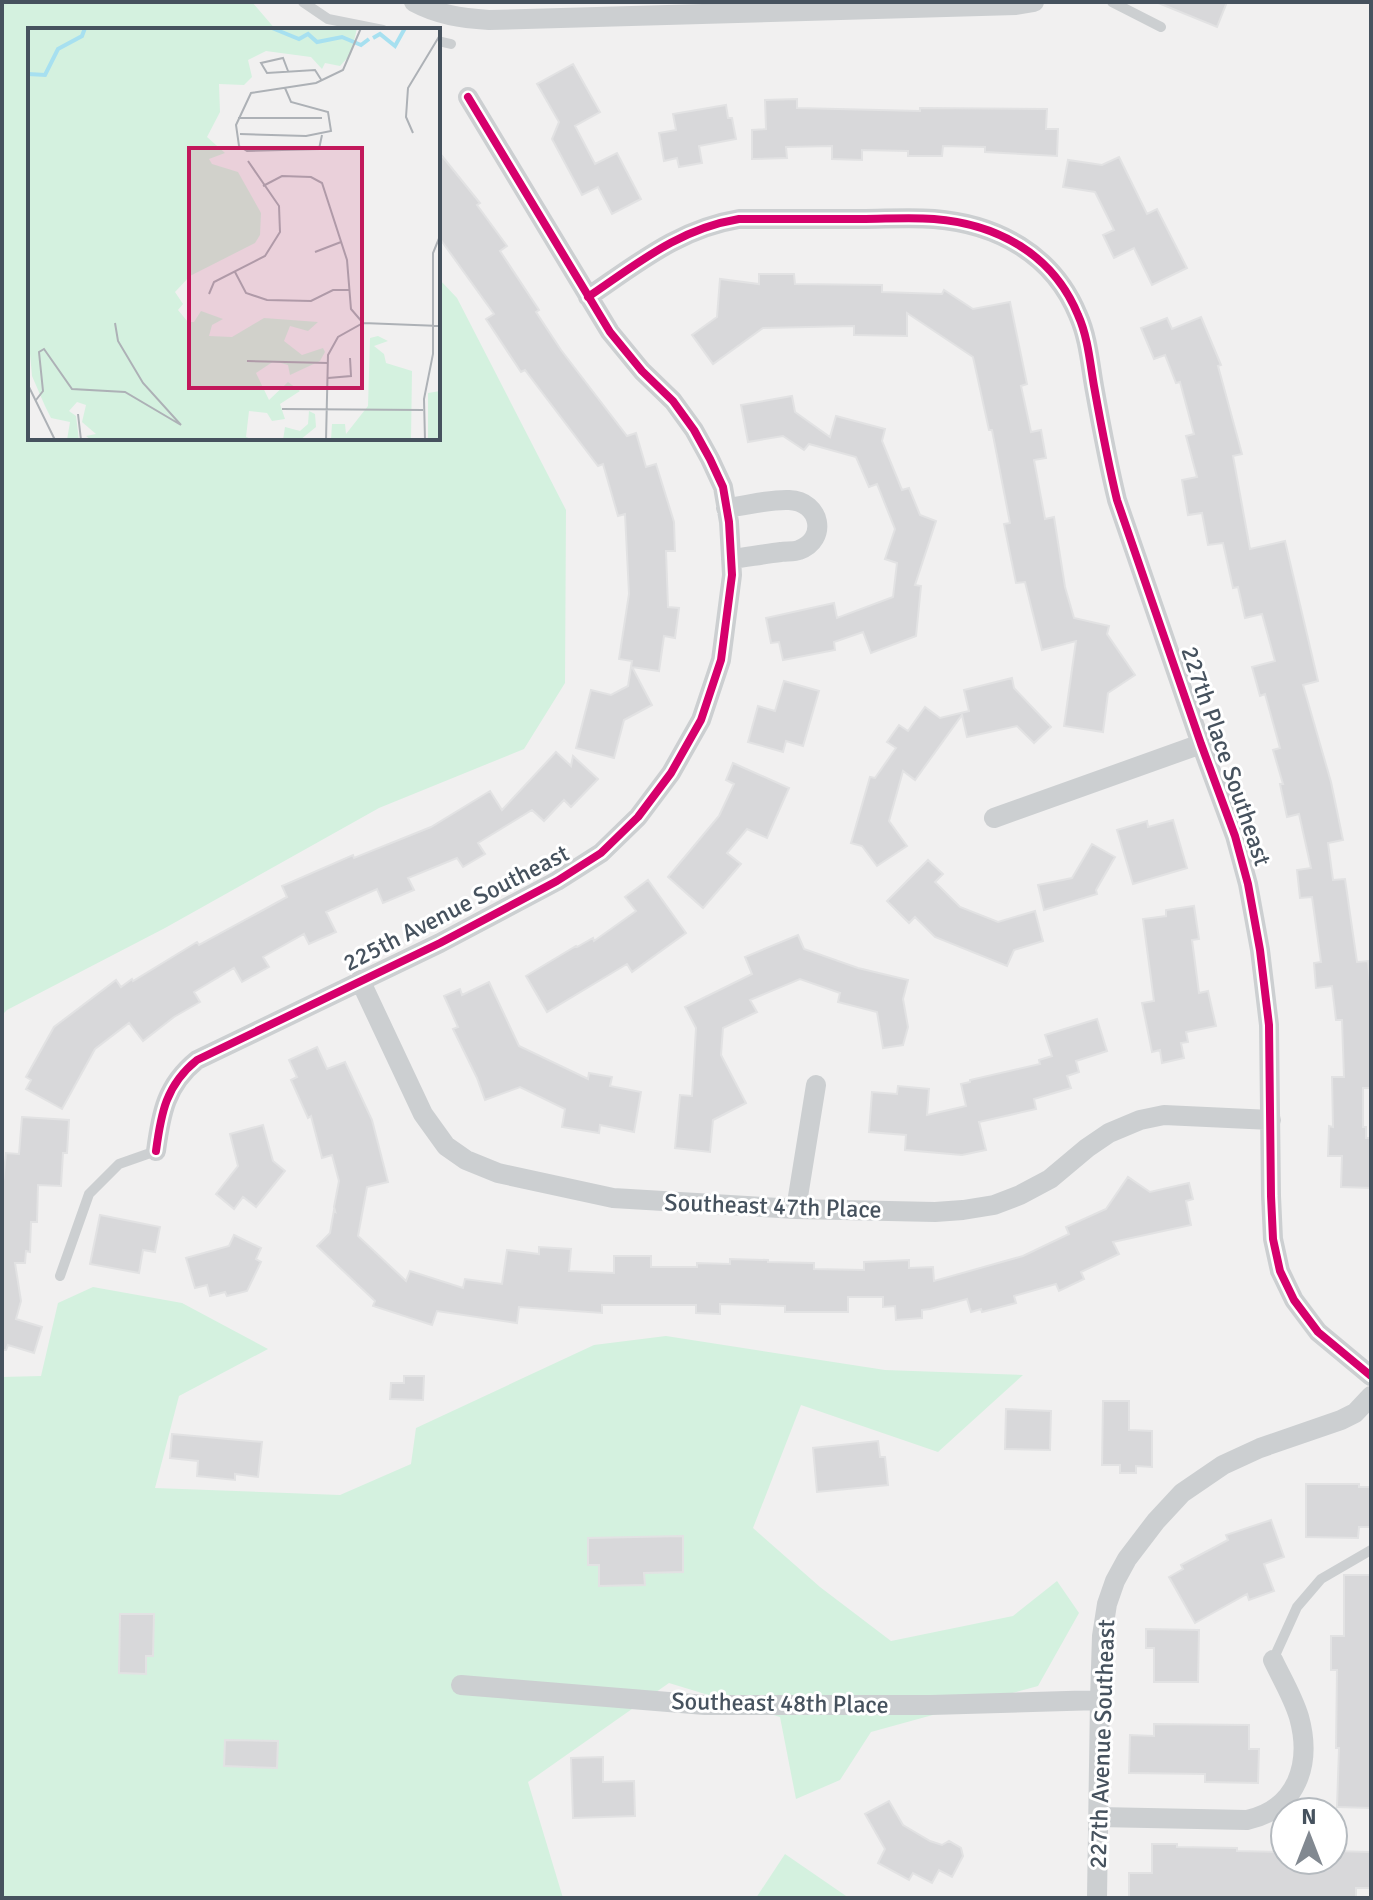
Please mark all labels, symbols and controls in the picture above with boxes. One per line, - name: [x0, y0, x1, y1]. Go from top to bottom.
- inset map: [28, 28, 440, 440]
- street label: 227th Place Southeast: [1174, 642, 1278, 870]
- street label: 225th Avenue Southeast: [338, 838, 574, 978]
- street label: Southeast 47th Place: [664, 1187, 882, 1225]
- street label: 227th Avenue Southeast: [1083, 1619, 1121, 1869]
- street label: Southeast 48th Place: [671, 1686, 889, 1720]
- north arrow: [1269, 1796, 1349, 1876]
- text: N: [1301, 1803, 1317, 1830]

